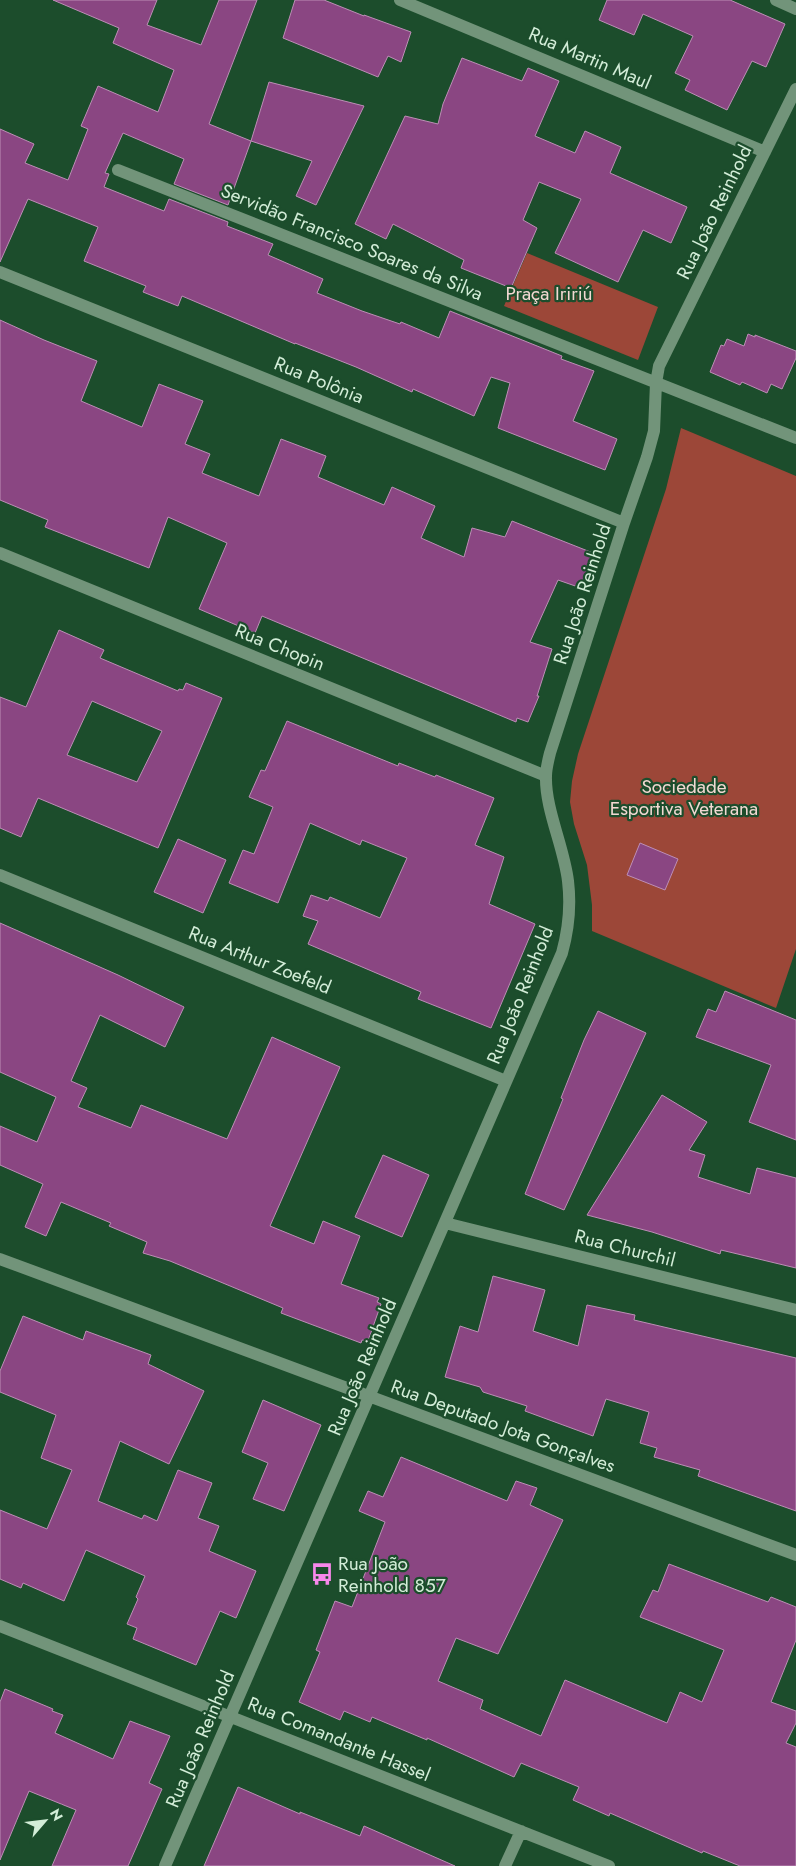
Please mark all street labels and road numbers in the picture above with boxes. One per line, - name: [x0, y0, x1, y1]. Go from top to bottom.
- street label: Rua Martin Maul: [525, 20, 655, 96]
- street label: Rua João Reinhold: [670, 140, 758, 284]
- street label: Servidão Francisco Soares da Silva: [217, 177, 487, 307]
- street label: Rua Polônia: [270, 350, 368, 410]
- street label: Rua João Reinhold: [547, 520, 617, 668]
- street label: Rua Chopin: [231, 617, 329, 677]
- street label: Rua Arthur Zoefeld: [185, 919, 335, 1001]
- street label: Rua João Reinhold: [480, 922, 560, 1068]
- street label: Rua Churchil: [572, 1222, 678, 1274]
- street label: Rua João Reinhold: [321, 1294, 403, 1440]
- street label: Rua Deputado Jota Gonçalves: [387, 1373, 619, 1479]
- street label: Rua João Reinhold: [159, 1666, 241, 1812]
- street label: Rua Comandante Hassel: [244, 1690, 434, 1788]

